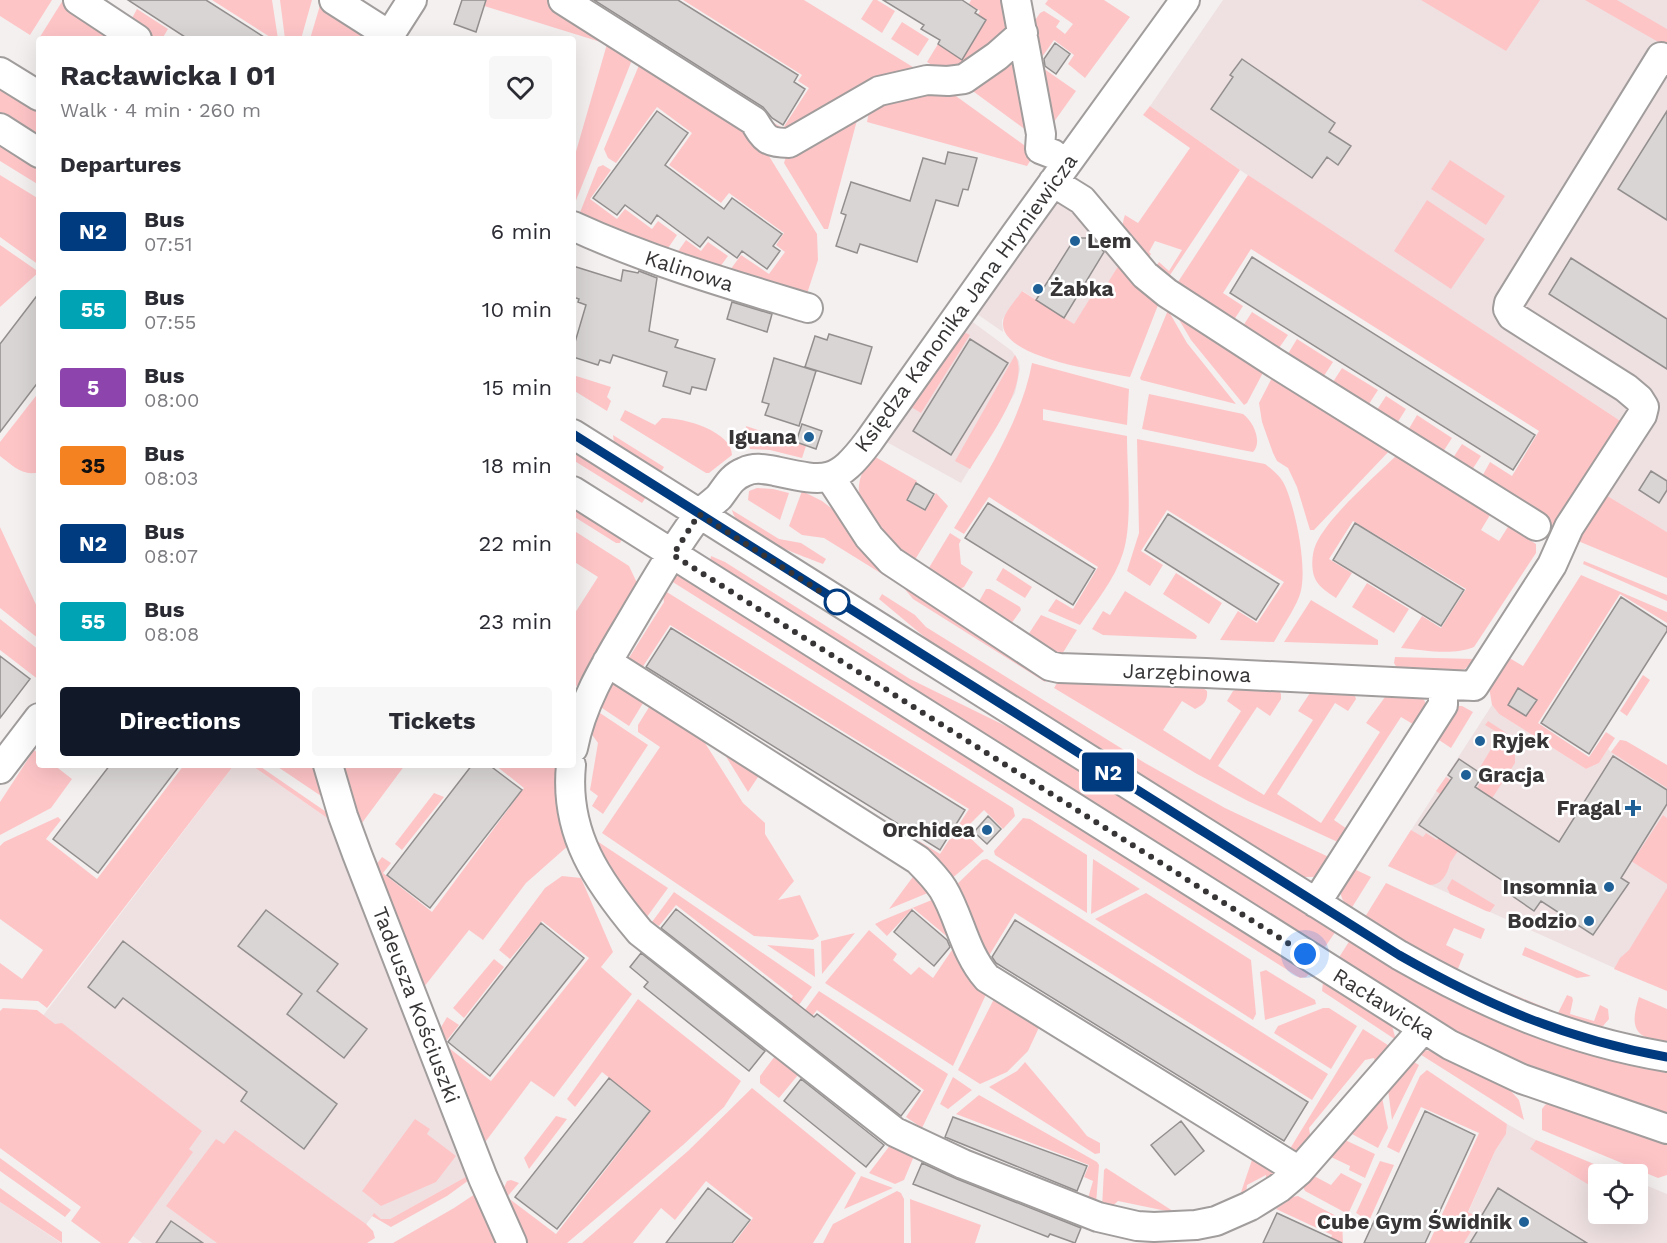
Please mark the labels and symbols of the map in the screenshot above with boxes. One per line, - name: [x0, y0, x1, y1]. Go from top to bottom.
- street label: Księdza Kanonika Jana Hryniewicza: [849, 149, 1082, 457]
- place label: Lem: [1087, 228, 1131, 253]
- marker: Lem: [1068, 234, 1082, 248]
- street label: Kalinowa: [642, 244, 737, 297]
- place label: Żabka: [1050, 276, 1115, 301]
- marker: Żabka: [1031, 282, 1045, 296]
- place label: Iguana: [728, 424, 798, 449]
- marker: Iguana: [802, 430, 816, 444]
- unlabelled marker: [824, 589, 850, 615]
- street label: Jarzębinowa: [1122, 658, 1252, 687]
- place label: Ryjek: [1492, 728, 1550, 753]
- marker: Ryjek: [1473, 734, 1487, 748]
- line badge: N2: [1081, 752, 1135, 792]
- place label: Gracja: [1478, 762, 1545, 787]
- marker: Gracja: [1459, 768, 1473, 782]
- place label: Fragal: [1557, 795, 1621, 820]
- marker: Fragal: [1626, 801, 1640, 815]
- place label: Orchidea: [882, 817, 976, 842]
- marker: Orchidea: [980, 823, 994, 837]
- place label: Insomnia: [1503, 874, 1598, 899]
- marker: Insomnia: [1602, 880, 1616, 894]
- street label: Tadeusza Kościuszki: [367, 903, 465, 1106]
- place label: Bodzio: [1507, 908, 1577, 933]
- marker: Bodzio: [1582, 914, 1596, 928]
- your location: [1290, 939, 1320, 969]
- street label: Racławicka: [1329, 962, 1440, 1045]
- place label: Cube Gym Świdnik: [1317, 1209, 1513, 1234]
- marker: Cube Gym Świdnik: [1517, 1215, 1531, 1229]

